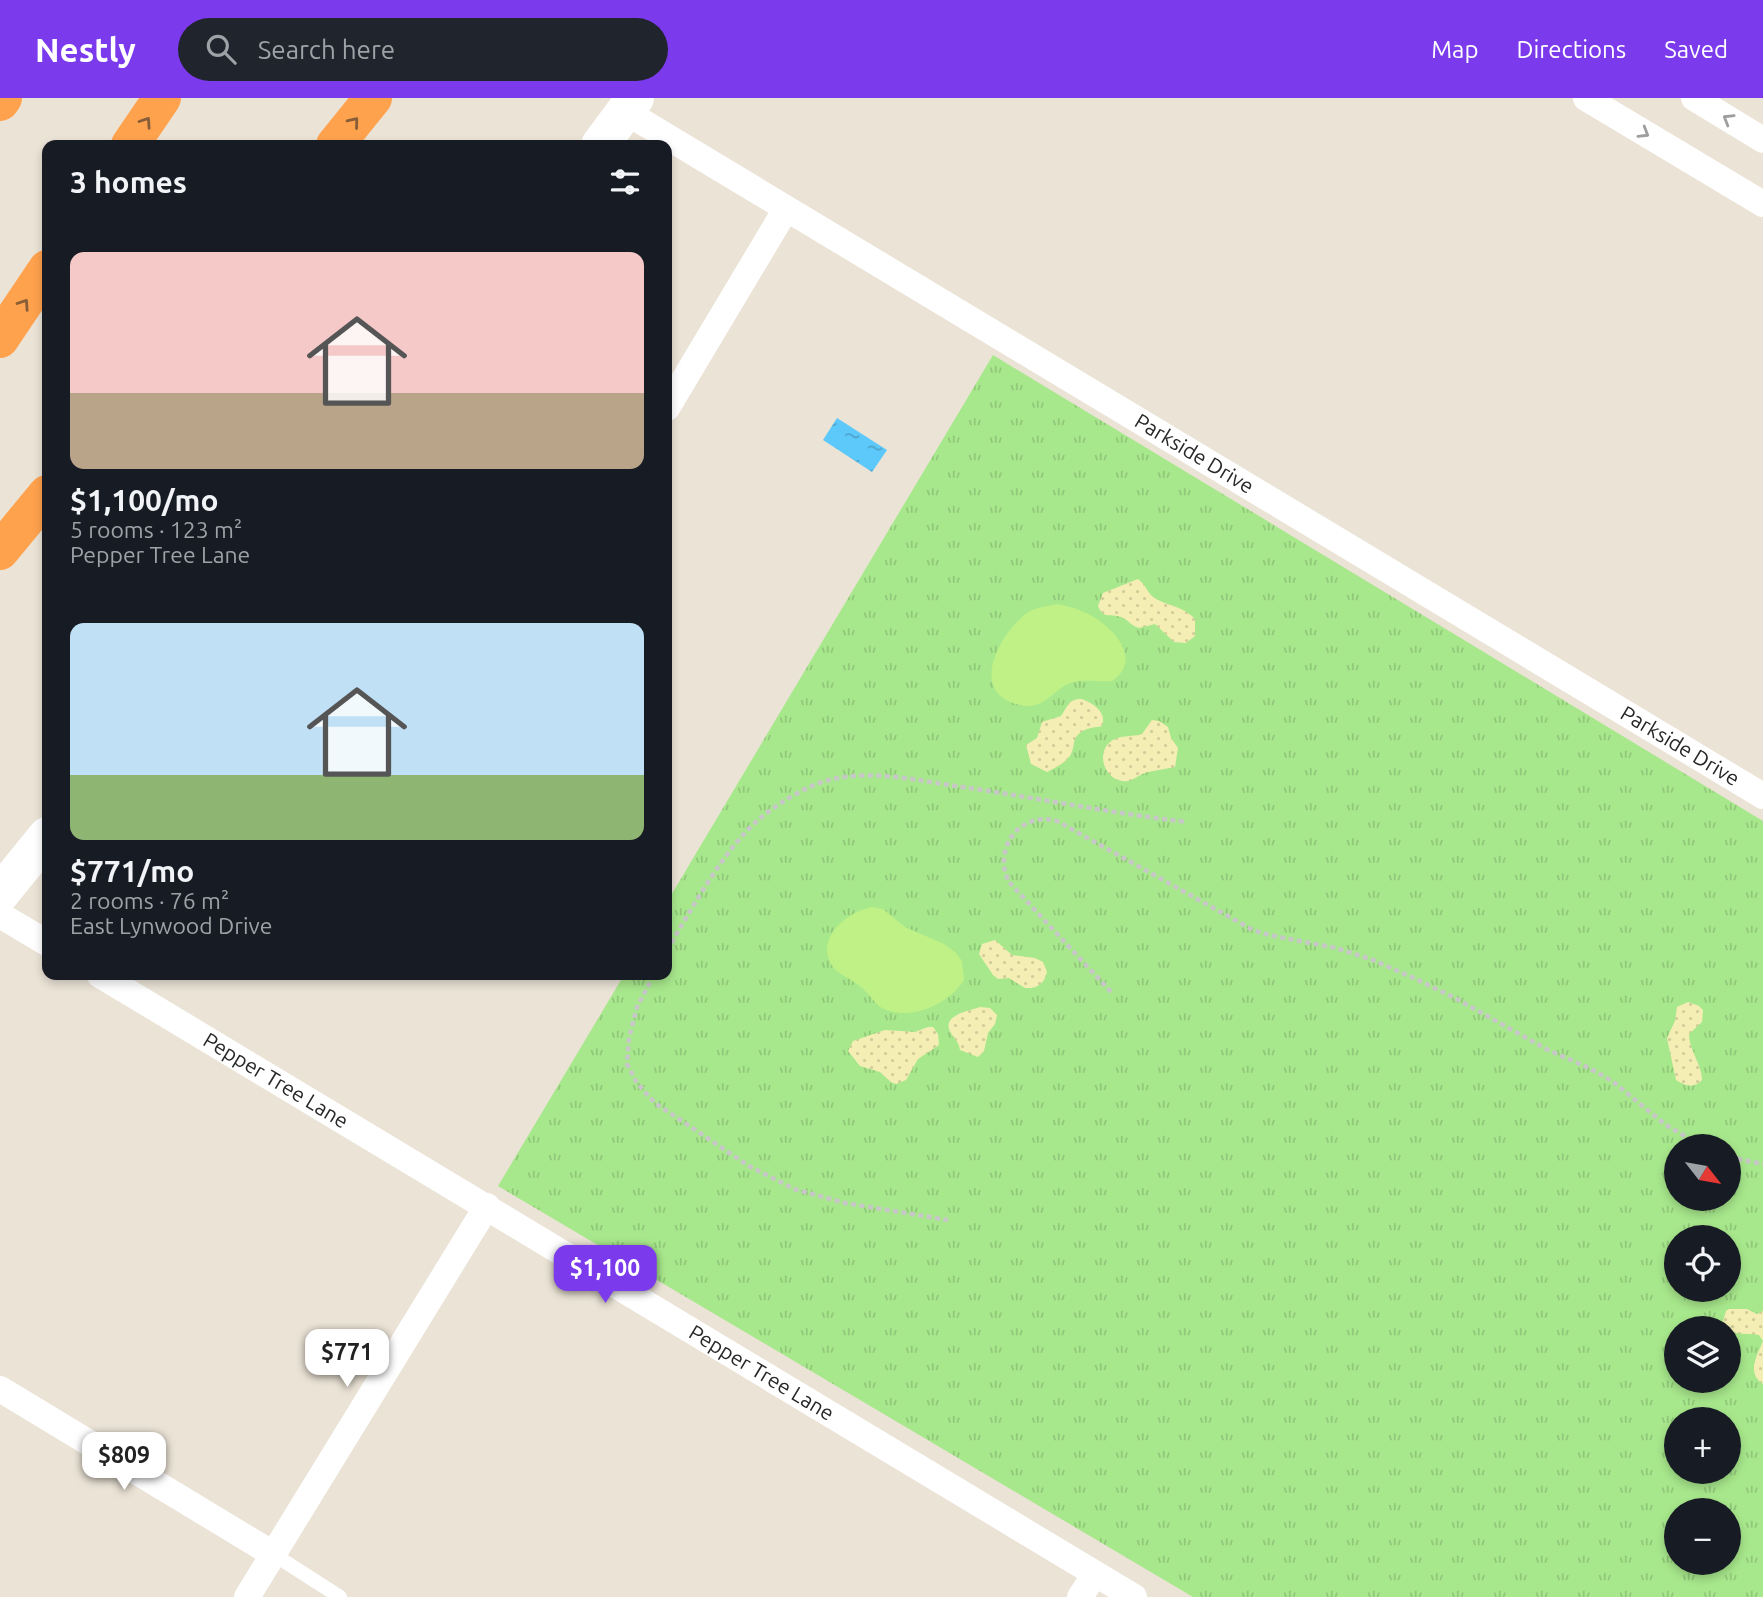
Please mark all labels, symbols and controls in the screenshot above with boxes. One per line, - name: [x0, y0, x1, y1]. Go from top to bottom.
- search box: [178, 18, 668, 81]
- icon: search: [202, 30, 240, 68]
- text: Nestly: [35, 31, 136, 68]
- text: Search here: [258, 35, 395, 64]
- text: Map: [1431, 36, 1478, 63]
- text: Directions: [1516, 36, 1626, 63]
- text: Saved: [1664, 36, 1728, 63]
- one-way arrow: [1723, 114, 1736, 127]
- one-way arrow: [138, 116, 151, 129]
- one-way arrow: [346, 117, 358, 130]
- one-way arrow: [1637, 125, 1650, 138]
- icon: filters: [606, 163, 644, 201]
- text: 3 homes: [70, 165, 187, 199]
- icon: home: [294, 298, 420, 424]
- one-way arrow: [15, 299, 28, 312]
- street label: Parkside Drive: [1131, 408, 1258, 498]
- text: $1,100/mo: [70, 483, 219, 517]
- text: 5 rooms · 123 m²: [70, 517, 242, 542]
- text: Pepper Tree Lane: [70, 542, 250, 567]
- icon: home: [294, 669, 420, 795]
- street label: Parkside Drive: [1617, 700, 1744, 790]
- text: $771/mo: [70, 854, 194, 888]
- text: 2 rooms · 76 m²: [70, 888, 229, 913]
- text: East Lynwood Drive: [70, 913, 272, 938]
- street label: Pepper Tree Lane: [199, 1027, 353, 1133]
- north arrow: [1664, 1134, 1741, 1211]
- map controls: [1664, 1134, 1741, 1575]
- button: locate: [1664, 1225, 1741, 1302]
- pin: $1,100: [548, 1246, 662, 1305]
- text: $1,100: [570, 1255, 640, 1280]
- button: layers: [1664, 1316, 1741, 1393]
- street label: Pepper Tree Lane: [685, 1319, 839, 1425]
- pin: $771: [306, 1330, 388, 1389]
- text: $771: [321, 1339, 373, 1364]
- button: +: [1664, 1407, 1741, 1484]
- pin: $809: [83, 1432, 165, 1492]
- text: $809: [98, 1442, 150, 1467]
- button: −: [1664, 1498, 1741, 1575]

